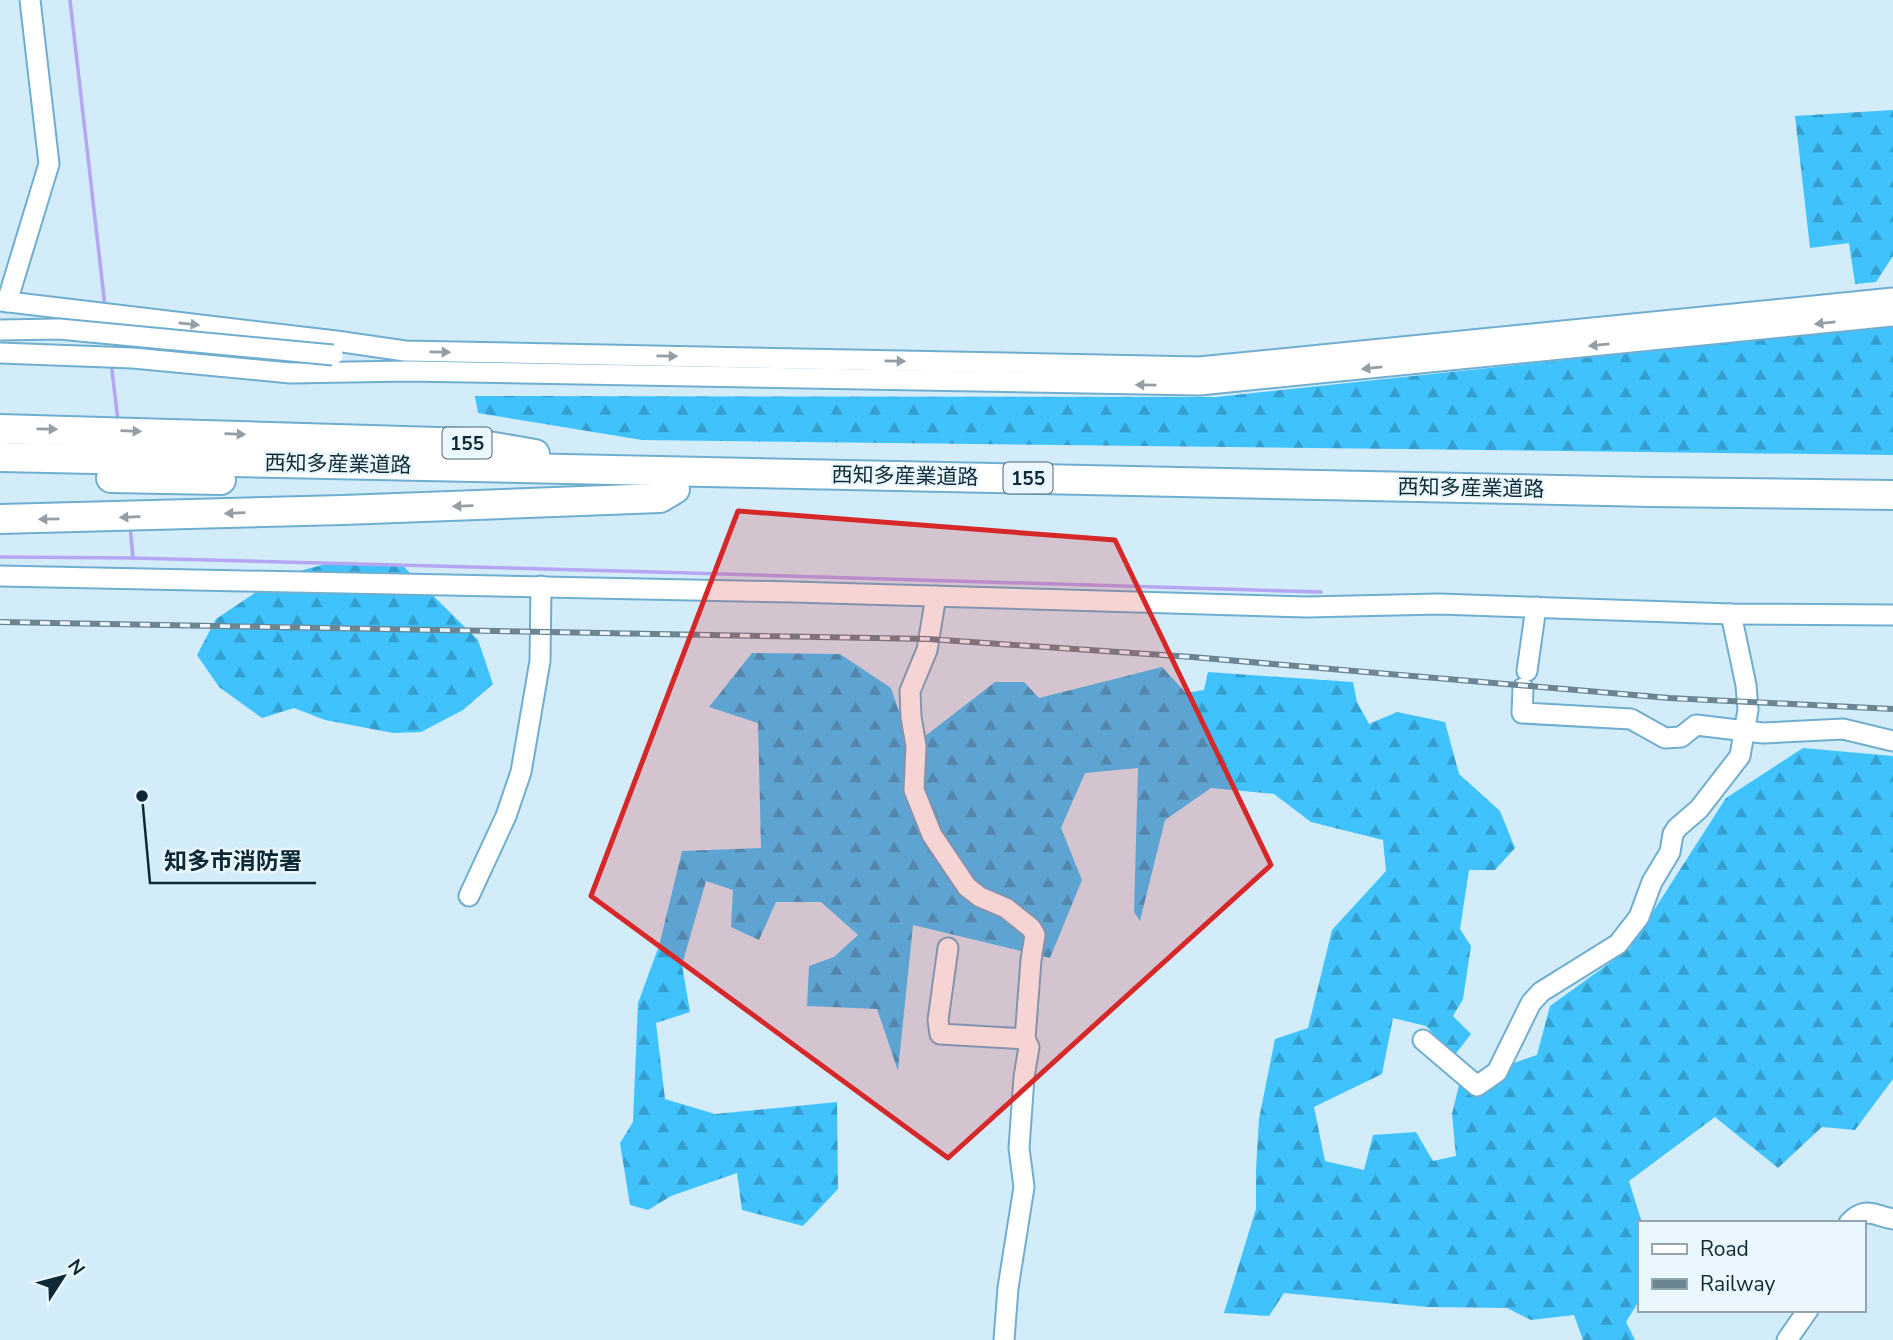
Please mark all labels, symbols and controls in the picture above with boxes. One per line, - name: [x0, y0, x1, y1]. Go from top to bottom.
- one-way arrow: [1814, 317, 1836, 328]
- one-way arrow: [179, 319, 201, 330]
- one-way arrow: [1587, 340, 1609, 351]
- one-way arrow: [429, 346, 451, 358]
- one-way arrow: [656, 351, 678, 362]
- one-way arrow: [884, 355, 906, 367]
- one-way arrow: [1361, 362, 1383, 373]
- one-way arrow: [1134, 379, 1156, 391]
- one-way arrow: [37, 423, 59, 435]
- one-way arrow: [120, 425, 142, 437]
- road number: 155: [442, 428, 491, 458]
- one-way arrow: [224, 429, 246, 440]
- street label: 西知多産業道路: [264, 449, 412, 479]
- street label: 西知多産業道路: [831, 461, 979, 491]
- road number: 155: [1004, 463, 1052, 494]
- street label: 西知多産業道路: [1397, 473, 1545, 503]
- one-way arrow: [452, 500, 474, 511]
- one-way arrow: [224, 508, 246, 519]
- one-way arrow: [119, 511, 141, 522]
- one-way arrow: [38, 513, 60, 524]
- callout: 知多市消防署: [150, 839, 316, 883]
- text: 知多市消防署: [164, 846, 302, 877]
- legend: [1638, 1221, 1865, 1312]
- text: Road: [1700, 1235, 1749, 1263]
- north arrow: [28, 1242, 98, 1312]
- text: N: [61, 1254, 91, 1281]
- text: Railway: [1700, 1270, 1775, 1298]

